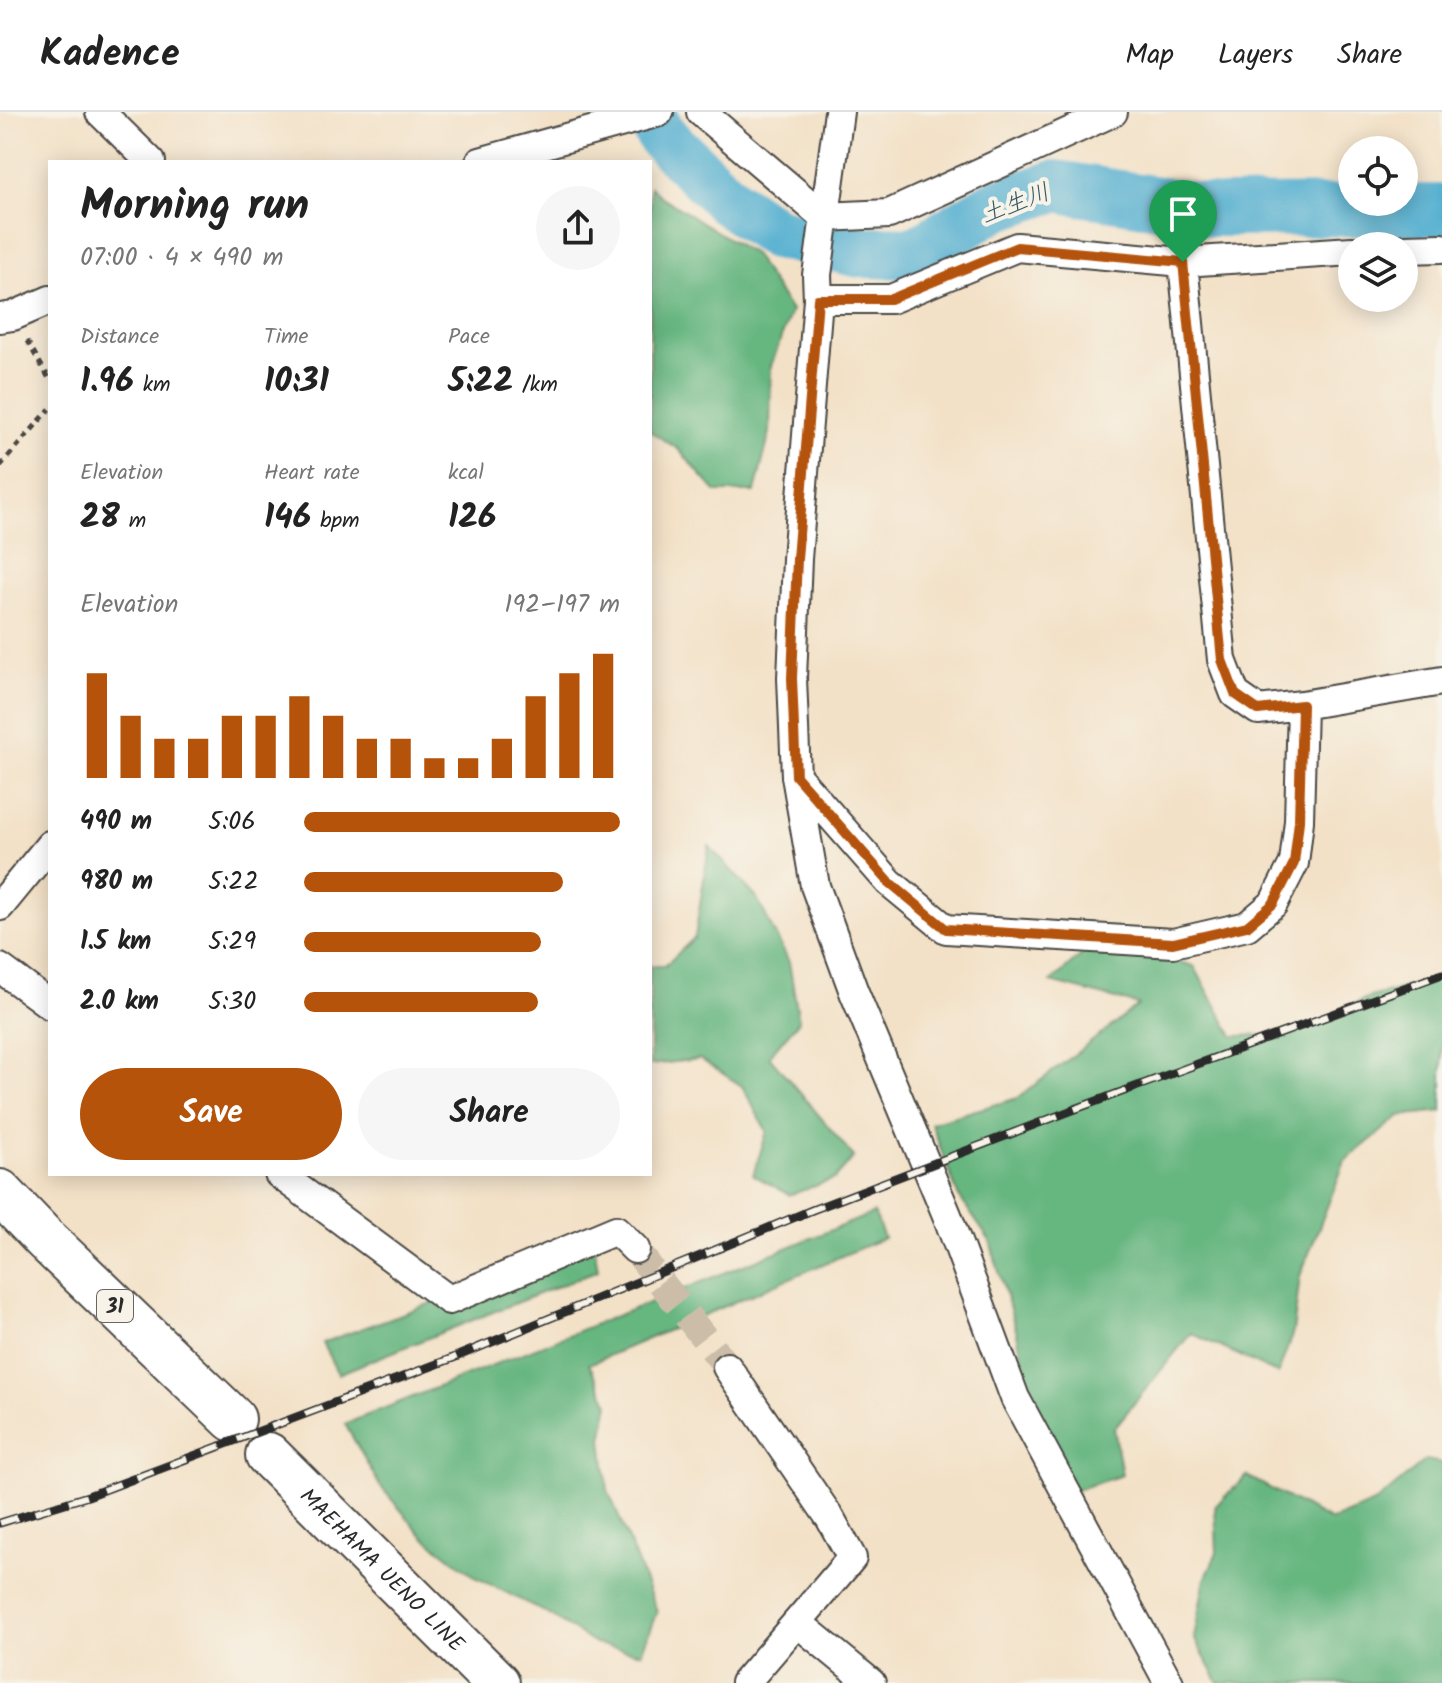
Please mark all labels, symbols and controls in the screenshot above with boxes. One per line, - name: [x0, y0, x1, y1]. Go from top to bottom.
- text: Kadence: [40, 25, 179, 85]
- text: Map: [1125, 33, 1174, 78]
- text: Layers: [1218, 33, 1293, 78]
- text: Share: [1337, 33, 1402, 78]
- map controls: [1338, 136, 1418, 312]
- button: locate: [1338, 136, 1418, 216]
- text: Morning run: [80, 172, 309, 242]
- water label: 土生川: [975, 173, 1056, 236]
- pin: [1149, 180, 1217, 262]
- button: share: [536, 186, 620, 270]
- icon: arrive: [1161, 192, 1205, 236]
- button: layers: [1338, 232, 1418, 312]
- text: 07:00 · 4 × 490 m: [80, 237, 283, 279]
- text: Distance: [80, 320, 159, 355]
- text: Time: [264, 320, 308, 355]
- text: Pace: [448, 320, 490, 355]
- text: 1.96: [80, 355, 134, 409]
- text: 10:31: [264, 355, 329, 409]
- text: 5:22: [448, 355, 513, 409]
- text: km: [134, 368, 171, 403]
- text: /km: [513, 368, 558, 403]
- text: Elevation: [80, 456, 163, 491]
- text: Heart rate: [264, 456, 360, 491]
- text: kcal: [448, 456, 484, 491]
- text: 28: [80, 491, 120, 545]
- text: 146: [264, 491, 311, 545]
- text: 126: [448, 491, 497, 545]
- text: m: [120, 504, 146, 539]
- text: bpm: [311, 504, 360, 539]
- text: Elevation: [80, 584, 178, 626]
- text: 192–197 m: [504, 584, 620, 626]
- text: 490 m: [80, 801, 152, 843]
- text: 5:06: [208, 801, 256, 843]
- text: 980 m: [80, 861, 153, 903]
- text: 5:22: [208, 861, 259, 903]
- text: 1.5 km: [80, 921, 151, 963]
- text: 5:29: [208, 921, 256, 963]
- text: 2.0 km: [80, 981, 159, 1023]
- text: 5:30: [208, 981, 256, 1023]
- button: Save: [80, 1068, 342, 1160]
- button: Share: [358, 1068, 620, 1160]
- road number: 31: [97, 1290, 133, 1322]
- street label: MAEHAMA UENO LINE: [290, 1481, 473, 1662]

